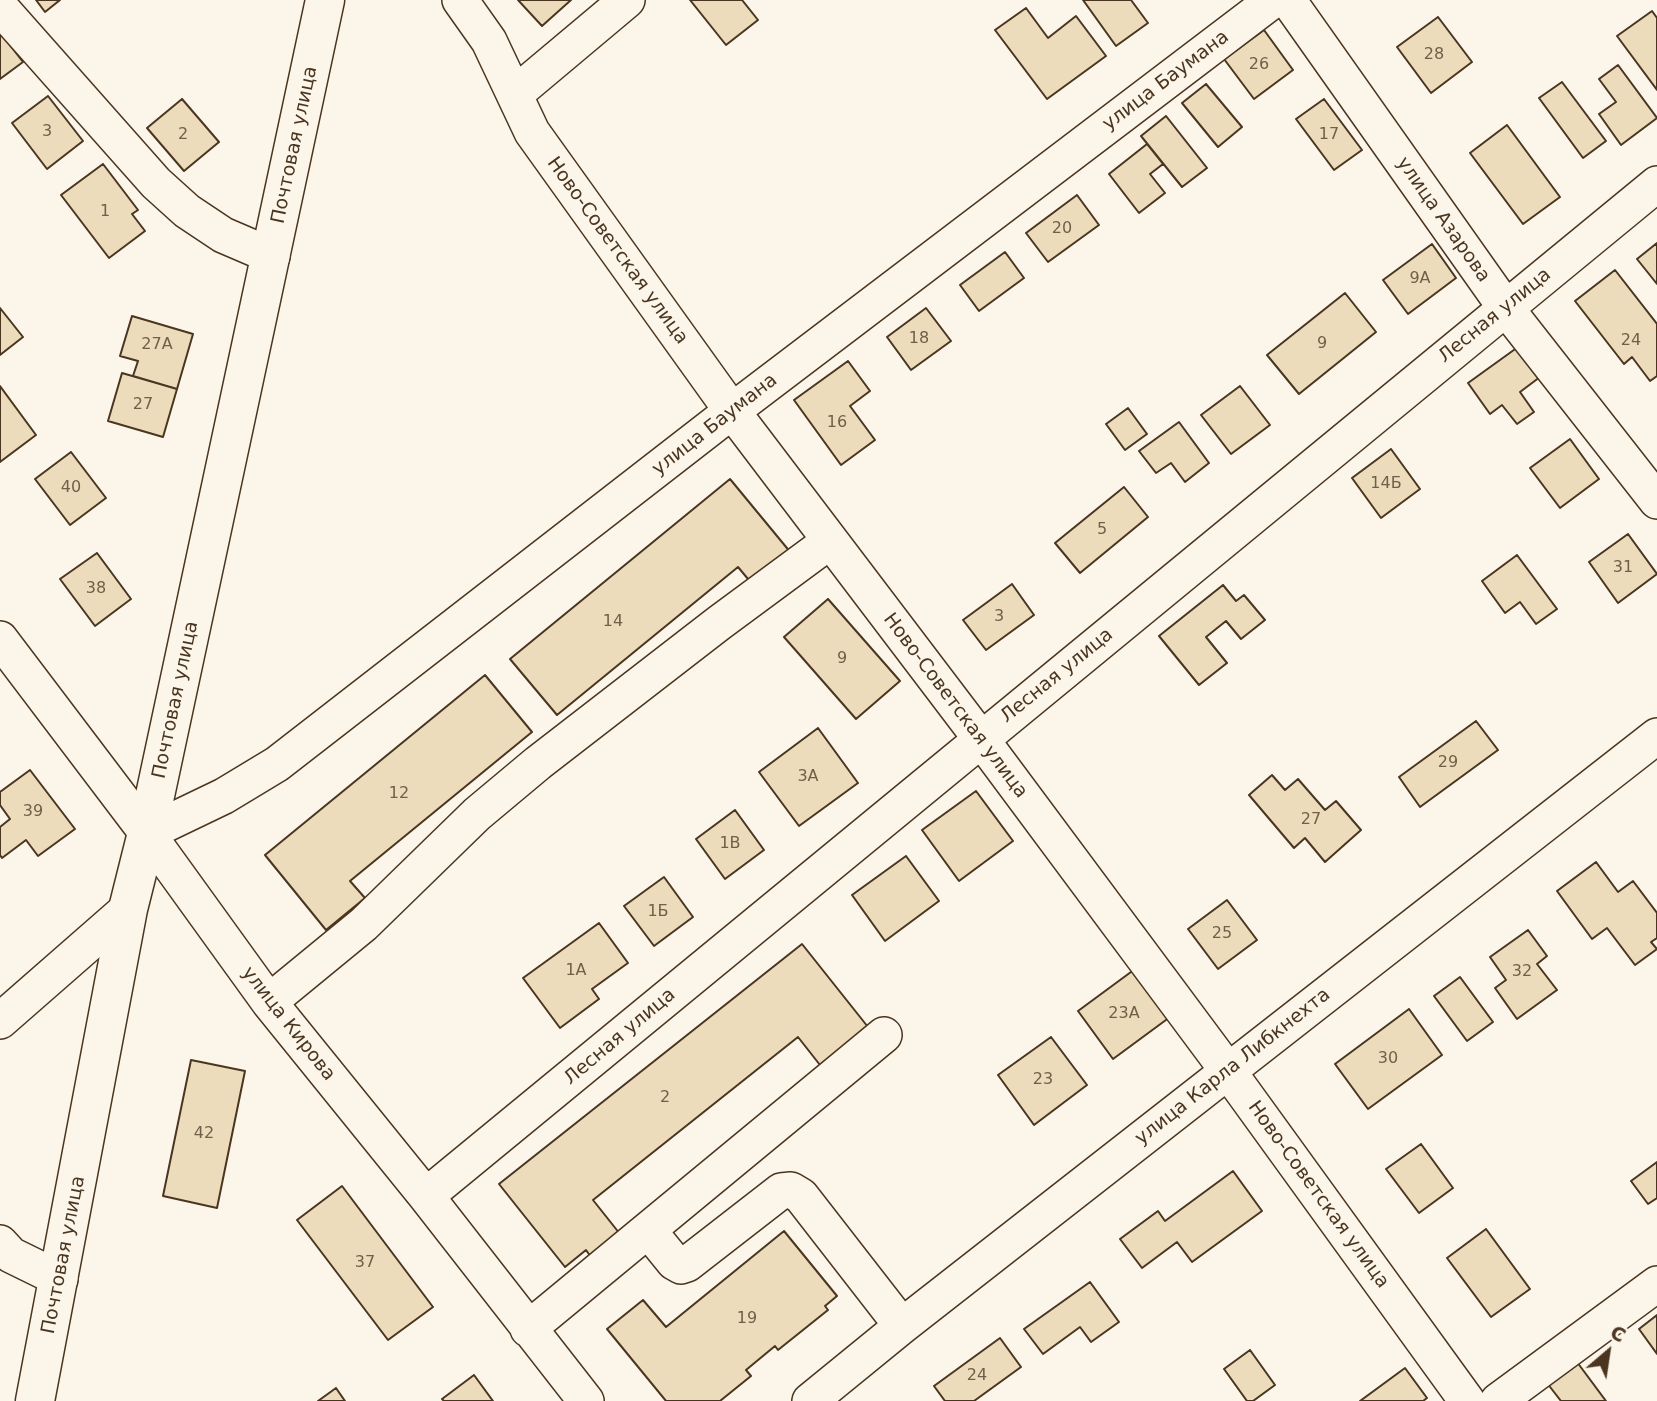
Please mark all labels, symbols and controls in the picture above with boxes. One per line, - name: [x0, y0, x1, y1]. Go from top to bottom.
- street label: улица Баумана: [1098, 26, 1234, 136]
- house number: 28: [1424, 45, 1444, 65]
- house number: 26: [1249, 55, 1269, 75]
- street label: Почтовая улица: [267, 64, 323, 226]
- house number: 3: [42, 122, 52, 142]
- house number: 2: [178, 125, 188, 145]
- house number: 17: [1319, 125, 1339, 145]
- street label: Ново-Советская улица: [541, 153, 693, 349]
- street label: улица Азарова: [1391, 153, 1495, 287]
- house number: 1: [100, 202, 110, 222]
- house number: 20: [1052, 219, 1072, 239]
- street label: Лесная улица: [1434, 264, 1556, 368]
- house number: 9А: [1409, 269, 1431, 289]
- house number: 18: [909, 329, 929, 349]
- house number: 24: [1621, 331, 1641, 351]
- house number: 9: [1317, 334, 1327, 354]
- house number: 27А: [141, 335, 173, 355]
- street label: улица Баумана: [648, 369, 782, 481]
- house number: 27: [133, 395, 153, 415]
- house number: 16: [827, 413, 847, 433]
- house number: 14Б: [1370, 474, 1402, 494]
- house number: 40: [61, 478, 81, 498]
- house number: 5: [1097, 520, 1107, 540]
- house number: 31: [1613, 558, 1633, 578]
- house number: 38: [86, 579, 106, 599]
- house number: 3: [994, 607, 1004, 627]
- street label: Ново-Советская улица: [878, 609, 1032, 803]
- house number: 14: [603, 612, 623, 632]
- street label: Почтовая улица: [148, 619, 204, 781]
- street label: Лесная улица: [996, 624, 1118, 728]
- house number: 9: [837, 649, 847, 669]
- house number: 29: [1438, 753, 1458, 773]
- house number: 3А: [797, 767, 819, 787]
- house number: 12: [389, 784, 409, 804]
- house number: 39: [23, 802, 43, 822]
- house number: 27: [1301, 810, 1321, 830]
- house number: 1В: [719, 834, 741, 854]
- house number: 1Б: [647, 902, 669, 922]
- house number: 25: [1212, 924, 1232, 944]
- house number: 1А: [565, 961, 587, 981]
- street label: улица Кирова: [236, 962, 340, 1086]
- house number: 32: [1512, 962, 1532, 982]
- street label: Лесная улица: [560, 984, 680, 1090]
- street label: улица Карла Либкнехта: [1131, 984, 1335, 1150]
- house number: 23А: [1108, 1004, 1140, 1024]
- house number: 30: [1378, 1049, 1398, 1069]
- house number: 23: [1033, 1070, 1053, 1090]
- house number: 2: [660, 1088, 670, 1108]
- street label: Ново-Советская улица: [1242, 1097, 1394, 1293]
- house number: 42: [194, 1124, 214, 1144]
- street label: Почтовая улица: [38, 1174, 90, 1336]
- house number: 37: [355, 1253, 375, 1273]
- house number: 19: [737, 1309, 757, 1329]
- north arrow: [1573, 1317, 1643, 1387]
- text: С: [1607, 1321, 1630, 1347]
- house number: 24: [967, 1366, 987, 1386]

